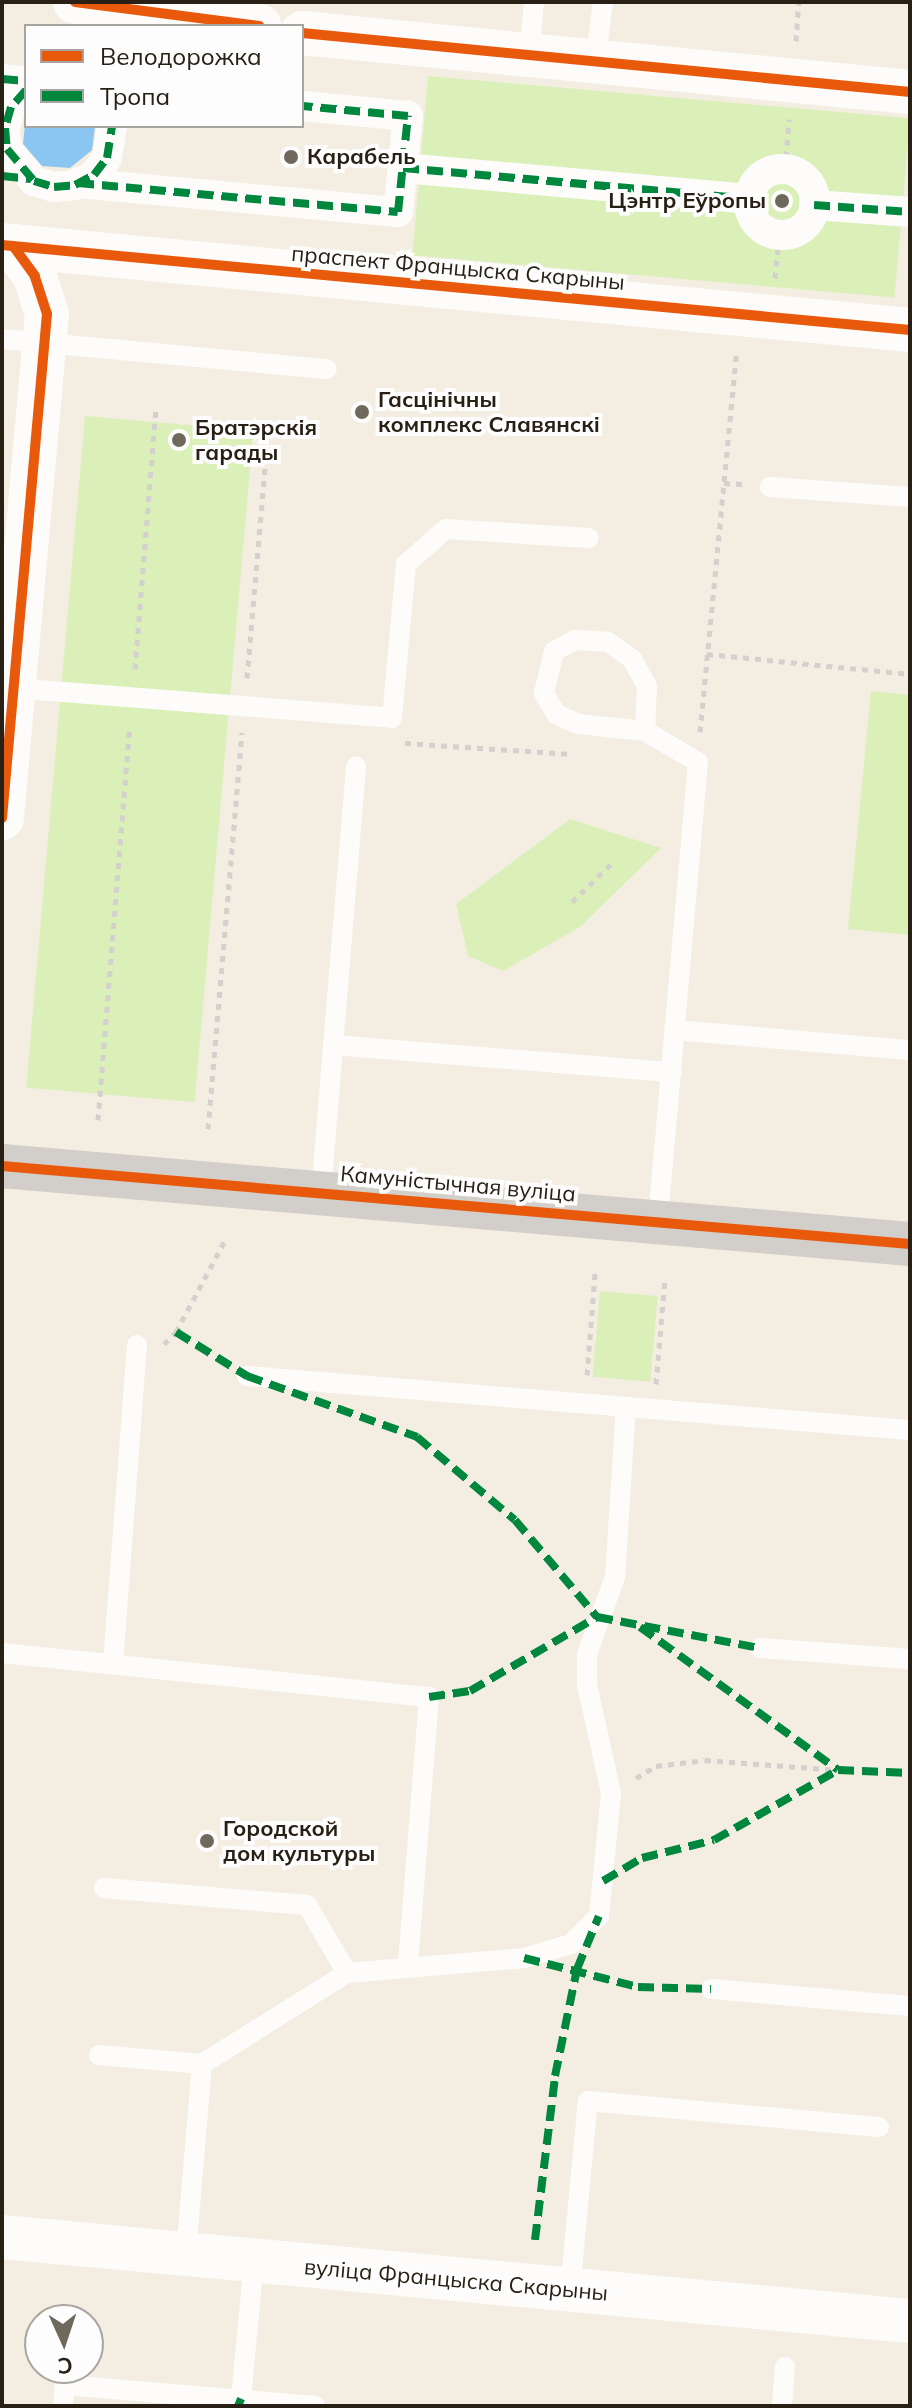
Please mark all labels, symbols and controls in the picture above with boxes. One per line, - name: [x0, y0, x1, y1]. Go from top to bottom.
- legend: [24, 24, 304, 128]
- text: Велодорожка: [100, 41, 262, 71]
- text: Тропа: [100, 81, 170, 111]
- place label: Карабель: [307, 144, 416, 170]
- marker: Карабель: [282, 148, 300, 166]
- place label: Цэнтр Еўропы: [608, 188, 766, 214]
- marker: Цэнтр Еўропы: [773, 192, 791, 210]
- street label: праспект Францыска Скарыны: [290, 240, 626, 296]
- place label: Гасцінічны комплекс Славянскі: [378, 386, 600, 438]
- marker: Гасцінічны комплекс Славянскі: [353, 403, 371, 421]
- place label: Братэрскія гарады: [195, 414, 317, 466]
- marker: Братэрскія гарады: [170, 431, 188, 449]
- street label: Камуністычная вуліца: [339, 1161, 577, 1207]
- place label: Городской дом культуры: [223, 1815, 375, 1866]
- marker: Городской дом культуры: [198, 1832, 216, 1850]
- street label: вуліца Францыска Скарыны: [303, 2254, 609, 2306]
- north arrow: [24, 2304, 104, 2384]
- text: С: [57, 2352, 73, 2380]

